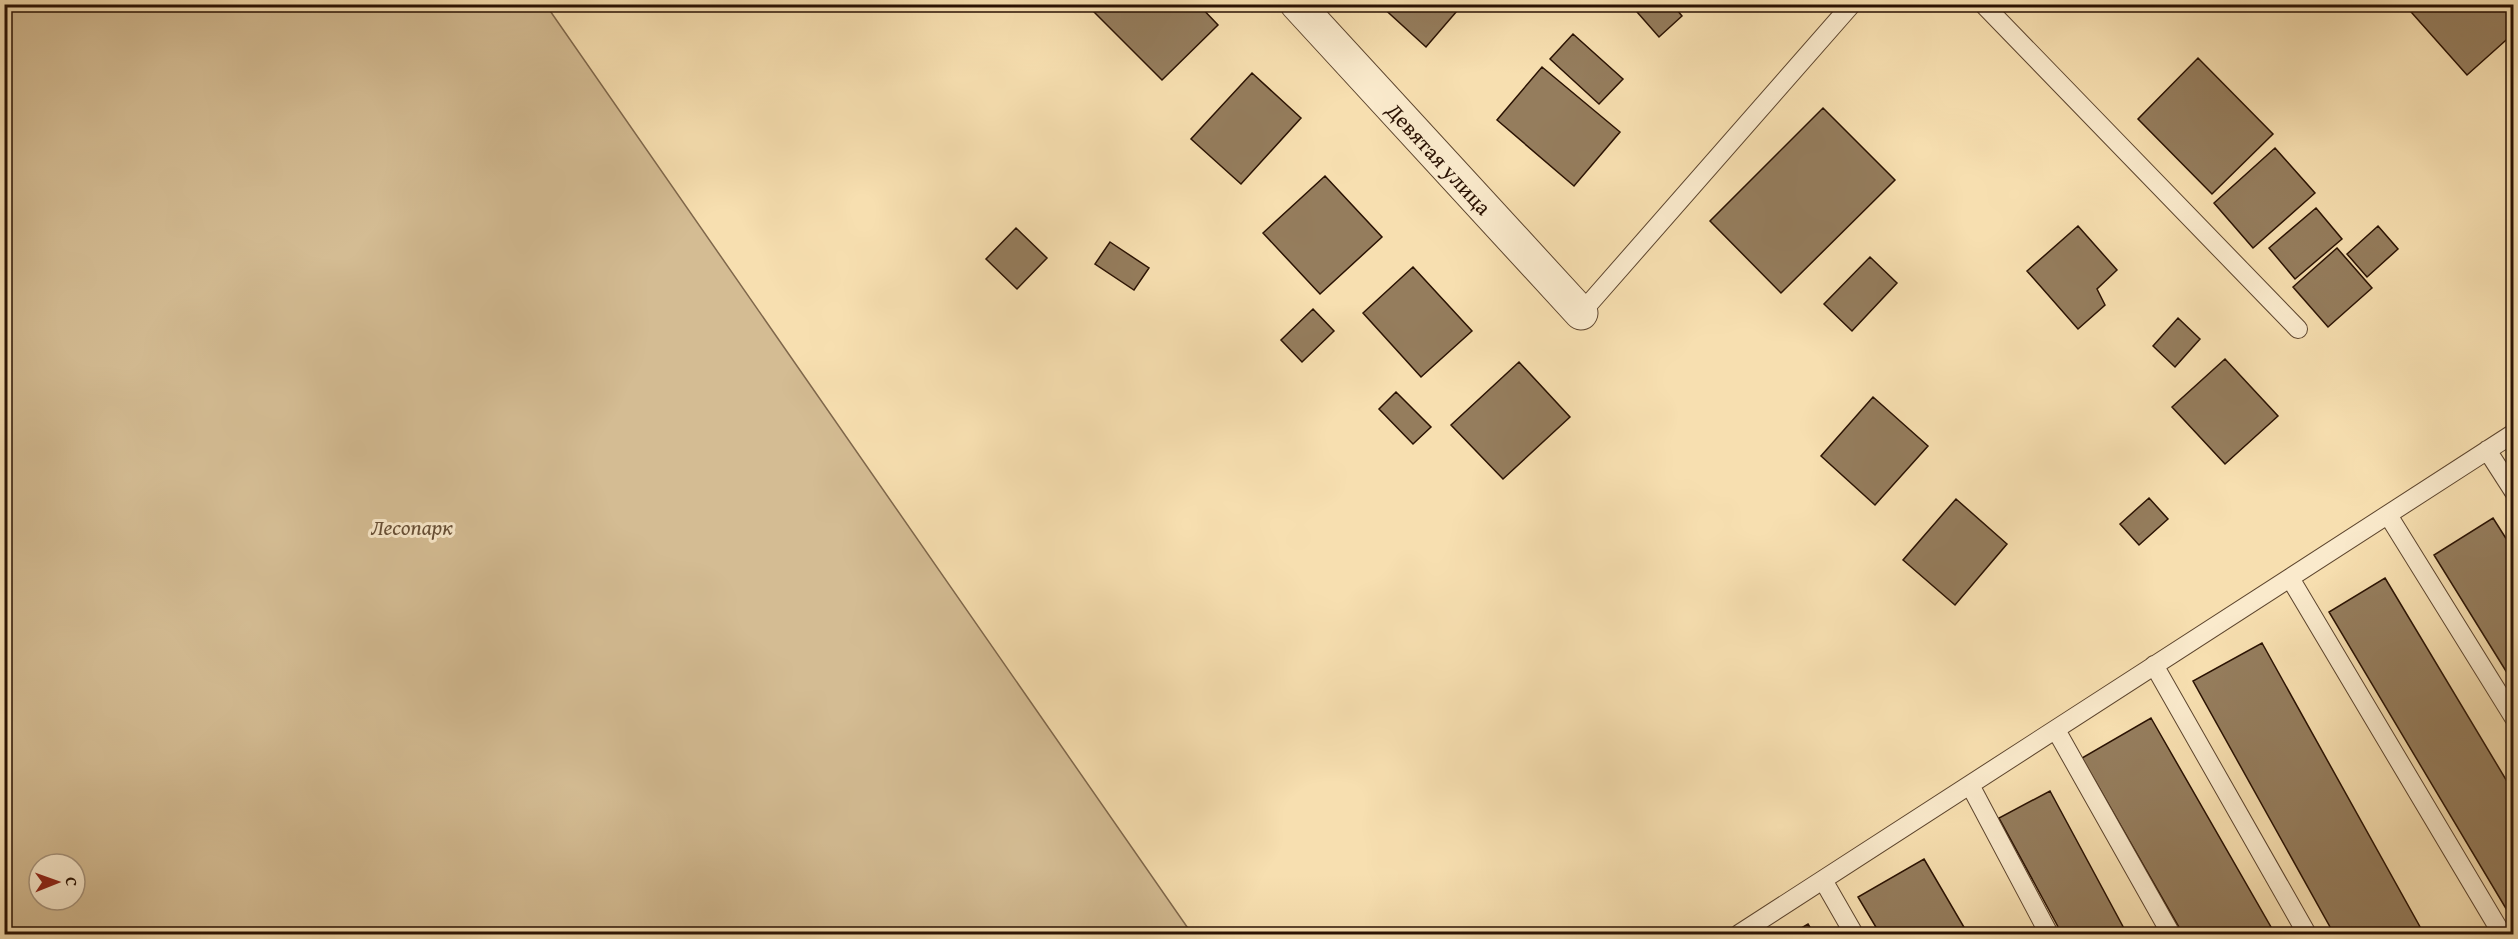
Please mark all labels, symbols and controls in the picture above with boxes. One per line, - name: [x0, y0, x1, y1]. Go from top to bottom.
- street label: Девятая улица: [1378, 94, 1500, 222]
- park label: Лесопарк: [371, 511, 453, 543]
- north arrow: [27, 852, 87, 912]
- text: С: [60, 877, 84, 886]

